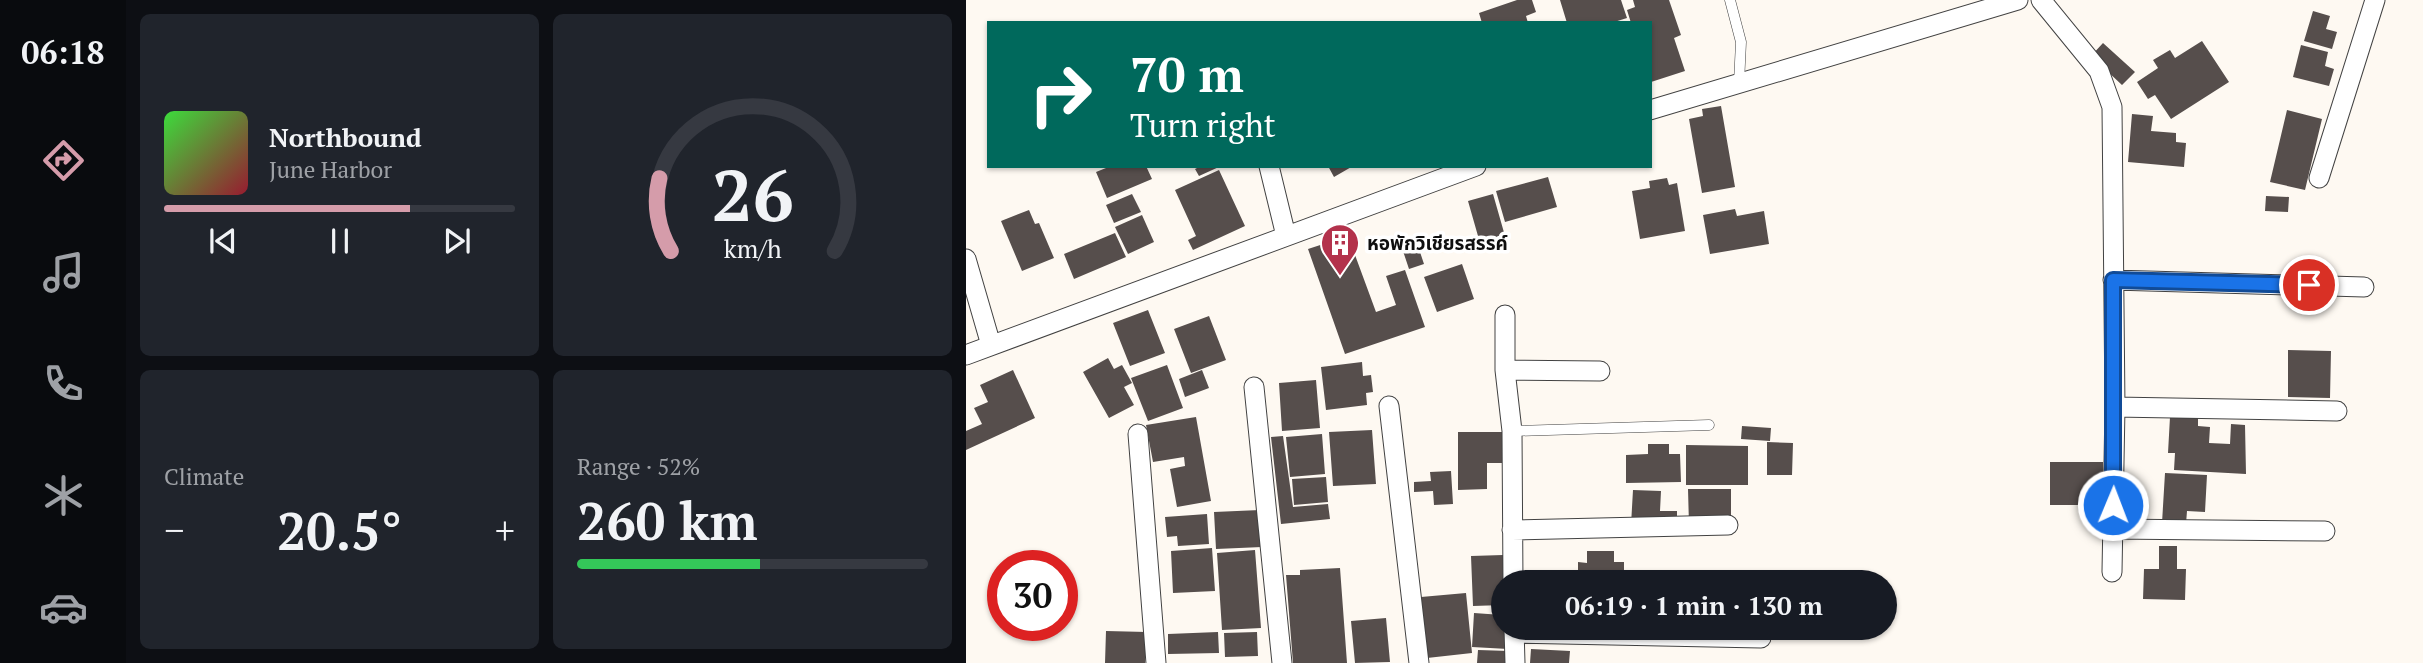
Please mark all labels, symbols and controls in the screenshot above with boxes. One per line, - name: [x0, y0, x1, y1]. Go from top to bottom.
- text: 06:18: [21, 31, 105, 73]
- text: 70 m: [1130, 41, 1244, 106]
- icon: right: [1015, 49, 1106, 140]
- text: Turn right: [1130, 104, 1276, 146]
- text: Northbound: [269, 120, 422, 154]
- icon: directions: [39, 136, 88, 185]
- text: 26: [711, 146, 794, 243]
- text: June Harbor: [269, 154, 392, 185]
- icon: previous: [204, 222, 242, 260]
- icon: pause: [321, 222, 359, 260]
- icon: next: [438, 222, 476, 260]
- building icon: หอพักวิเชียรสรรค์: [1319, 222, 1361, 277]
- place label: หอพักวิเชียรสรรค์: [1367, 230, 1508, 255]
- text: km/h: [724, 232, 782, 265]
- icon: music: [39, 248, 88, 297]
- pin: [2279, 255, 2339, 315]
- icon: arrive: [2290, 266, 2328, 304]
- icon: phone: [39, 359, 88, 408]
- text: Range · 52%: [577, 451, 700, 482]
- text: Climate: [164, 461, 244, 492]
- position arrow: [2076, 468, 2150, 542]
- icon: climate: [39, 471, 88, 520]
- text: 260 km: [577, 486, 758, 555]
- text: 20.5°: [277, 496, 402, 565]
- text: −: [164, 505, 184, 555]
- text: +: [495, 505, 515, 555]
- speed limit sign: 30: [987, 550, 1078, 641]
- icon: car: [39, 583, 88, 632]
- text: 06:19 · 1 min · 130 m: [1565, 588, 1823, 622]

